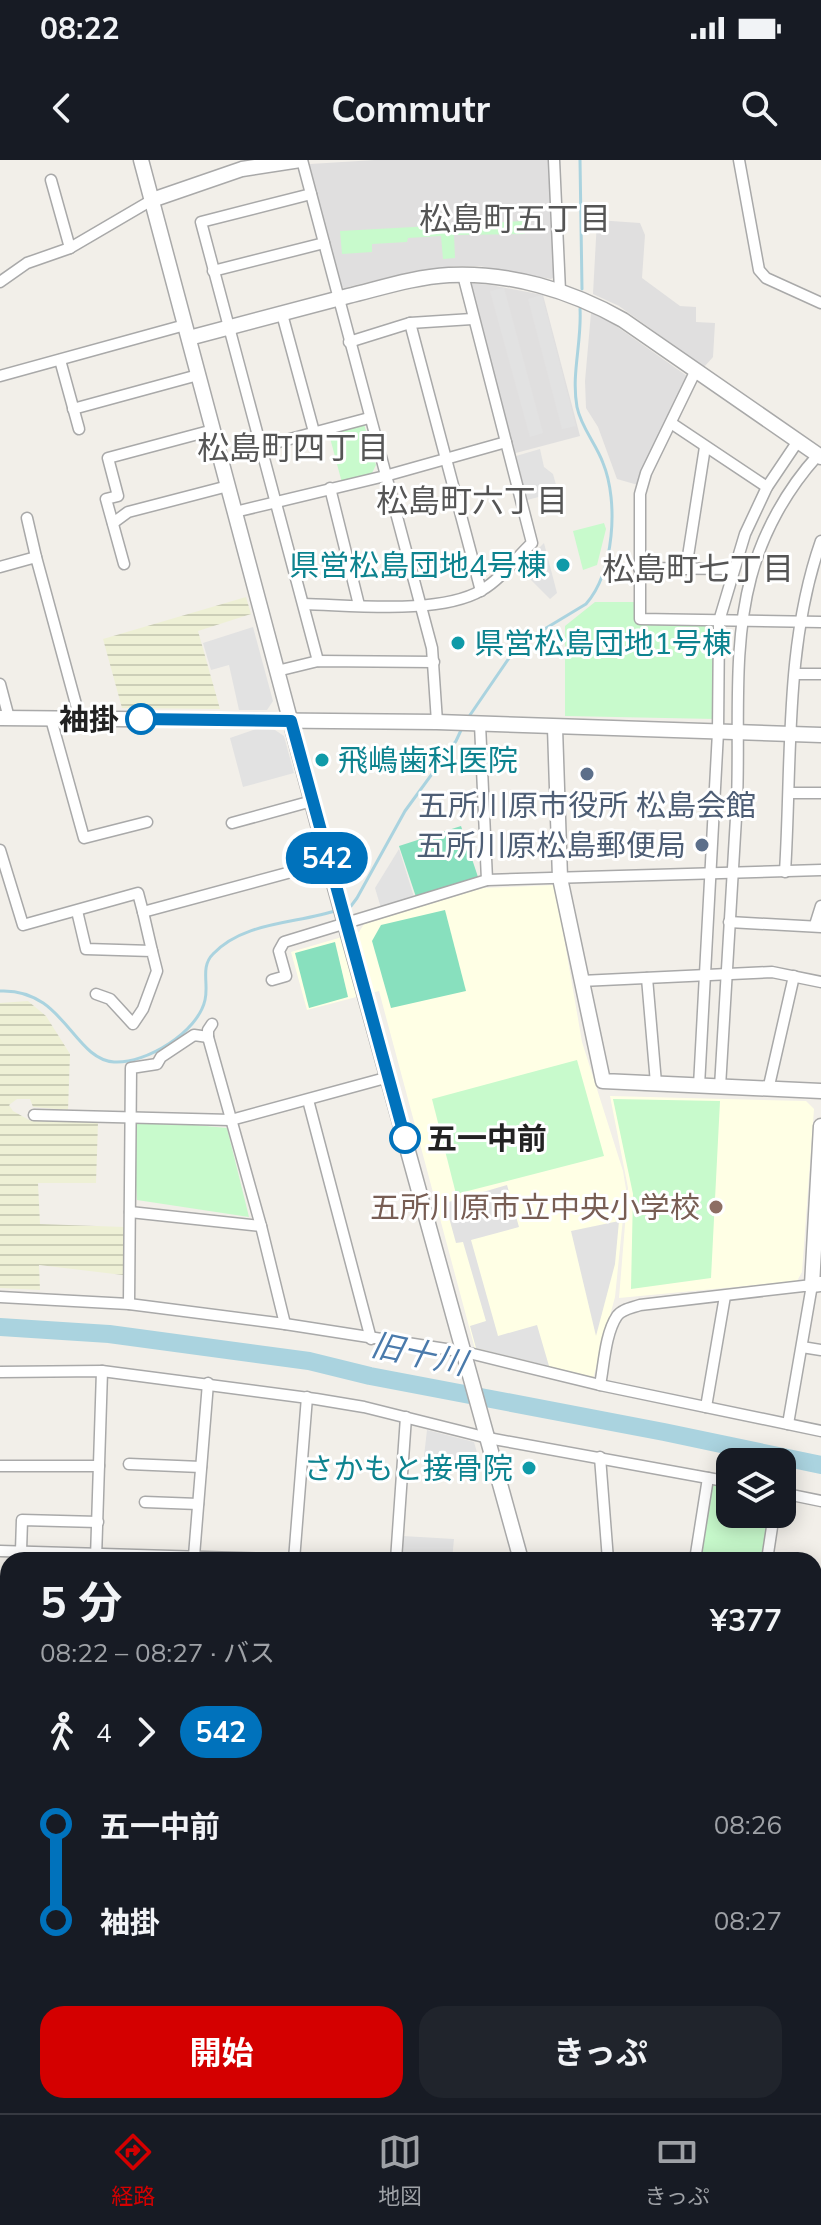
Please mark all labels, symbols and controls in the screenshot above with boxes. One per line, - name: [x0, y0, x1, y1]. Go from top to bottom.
- text: 08:22: [40, 9, 119, 47]
- icon: back: [40, 86, 84, 130]
- text: Commutr: [331, 86, 490, 131]
- icon: search: [737, 86, 781, 130]
- district label: 松島町五丁目: [419, 198, 611, 238]
- district label: 松島町四丁目: [197, 427, 389, 467]
- district label: 松島町六丁目: [376, 480, 568, 520]
- place label: 県営松島団地4号棟: [289, 546, 547, 584]
- district label: 松島町七丁目: [602, 548, 794, 588]
- marker: 県営松島団地4号棟: [554, 556, 572, 574]
- place label: 県営松島団地1号棟: [474, 624, 732, 662]
- marker: 県営松島団地1号棟: [449, 634, 467, 652]
- place label: 袖掛: [59, 700, 119, 738]
- marker: 袖掛: [126, 704, 156, 734]
- place label: 飛嶋歯科医院: [338, 741, 518, 779]
- marker: 飛嶋歯科医院: [313, 751, 331, 769]
- marker: 五所川原市役所 松島会館: [578, 765, 596, 783]
- place label: 五所川原市役所 松島会館: [418, 786, 756, 824]
- place label: 五所川原松島郵便局: [416, 826, 686, 864]
- line badge: 542: [281, 832, 373, 884]
- marker: 五所川原松島郵便局: [693, 836, 711, 854]
- text: 542: [302, 840, 352, 875]
- place label: 五一中前: [427, 1119, 547, 1157]
- marker: 五一中前: [390, 1123, 420, 1153]
- place label: 五所川原市立中央小学校: [370, 1188, 700, 1226]
- marker: 五所川原市立中央小学校: [707, 1198, 725, 1216]
- water label: 旧十川: [368, 1323, 473, 1383]
- map controls: [716, 1448, 796, 1528]
- button: layers: [716, 1448, 796, 1528]
- place label: さかもと接骨院: [304, 1449, 513, 1487]
- marker: さかもと接骨院: [520, 1459, 538, 1477]
- text: 5 分: [40, 1574, 122, 1629]
- text: ¥377: [710, 1601, 782, 1639]
- text: 08:22 – 08:27 · バス: [40, 1636, 275, 1669]
- icon: walk: [40, 1710, 84, 1754]
- icon: forward: [124, 1710, 168, 1754]
- text: 542: [196, 1714, 246, 1749]
- text: 4: [96, 1716, 112, 1749]
- text: 五一中前: [100, 1807, 220, 1845]
- text: 08:26: [714, 1808, 782, 1841]
- text: 袖掛: [100, 1903, 160, 1941]
- text: 08:27: [714, 1904, 782, 1937]
- button: 開始: [40, 2006, 403, 2098]
- button: きっぷ: [419, 2006, 782, 2098]
- tab: 経路: [111, 2130, 155, 2210]
- tab: 地図: [378, 2130, 422, 2210]
- tab: きっぷ: [645, 2130, 710, 2210]

